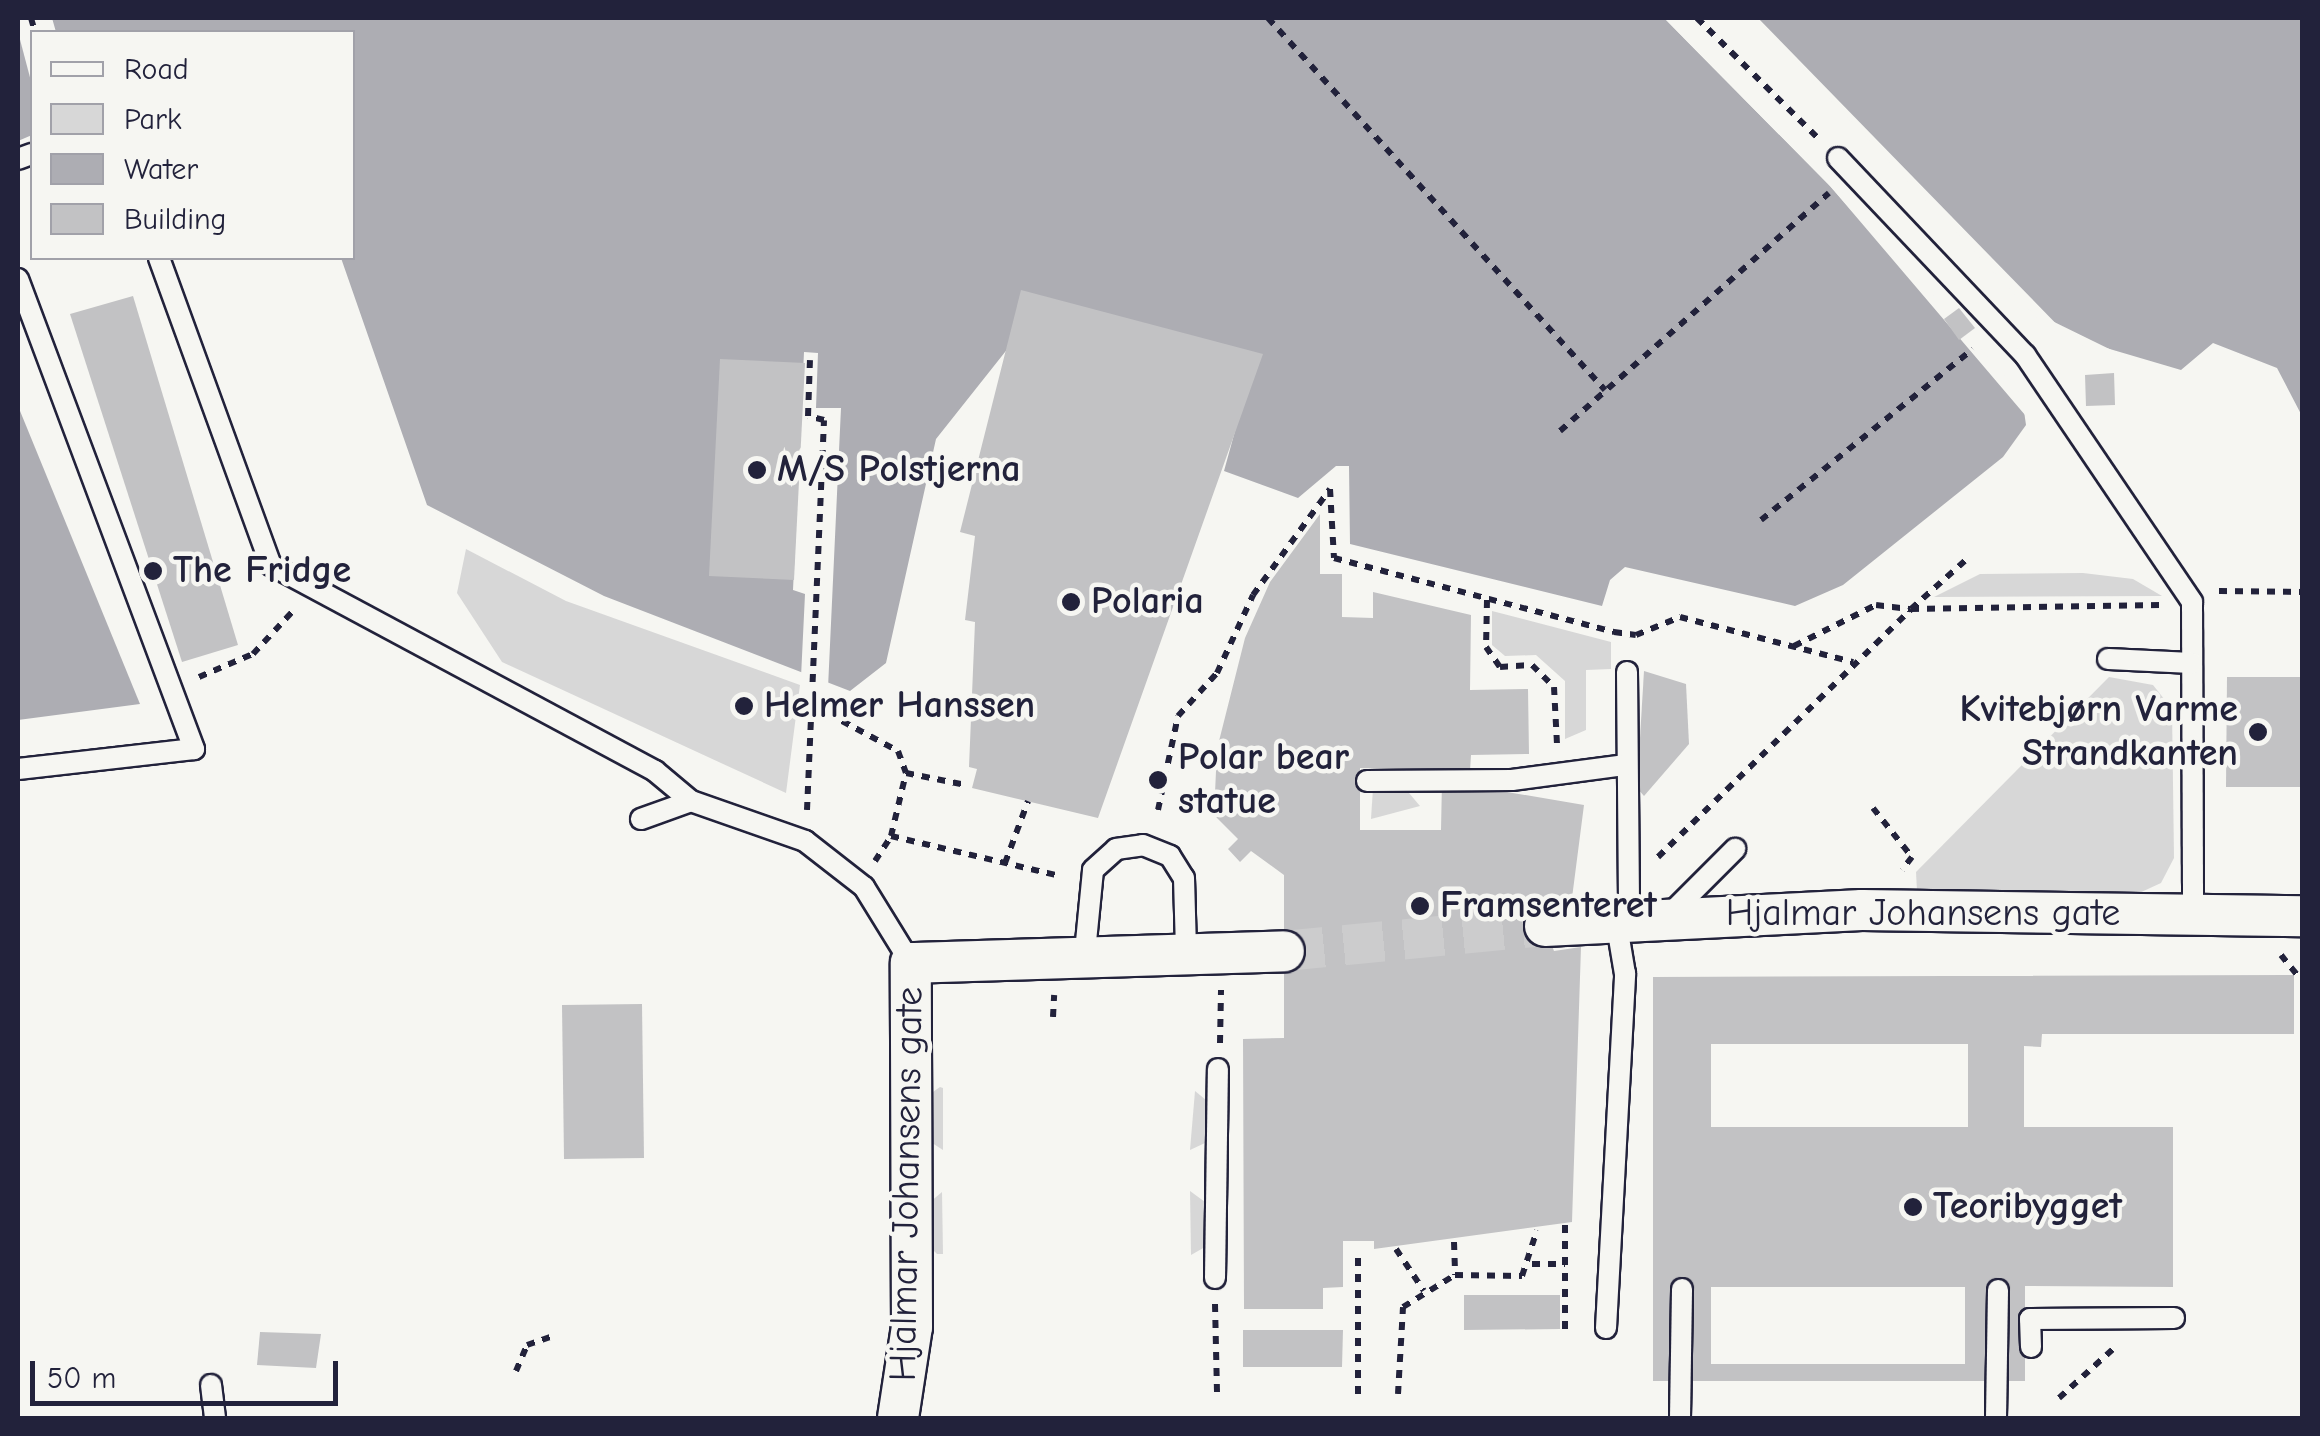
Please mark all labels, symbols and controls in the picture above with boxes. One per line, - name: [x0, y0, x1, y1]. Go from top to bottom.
- legend: [30, 30, 355, 260]
- text: Road: [124, 52, 189, 87]
- text: Park: [124, 102, 181, 137]
- text: Water: [124, 152, 198, 187]
- text: Building: [124, 202, 227, 237]
- place label: M/S Polstjerna: [777, 447, 1021, 493]
- marker: M/S Polstjerna: [746, 459, 768, 481]
- place label: The Fridge: [173, 548, 351, 594]
- marker: The Fridge: [142, 560, 164, 582]
- place label: Polaria: [1091, 579, 1204, 625]
- marker: Polaria: [1060, 591, 1082, 613]
- place label: Helmer Hanssen: [764, 683, 1035, 729]
- place label: Kvitebjørn Varme Strandkanten: [1960, 687, 2238, 776]
- marker: Helmer Hanssen: [733, 695, 755, 717]
- marker: Kvitebjørn Varme Strandkanten: [2247, 721, 2269, 743]
- place label: Polar bear statue: [1178, 735, 1349, 824]
- marker: Polar bear statue: [1147, 769, 1169, 791]
- place label: Framsenteret: [1440, 883, 1657, 929]
- street label: Hjalmar Johansens gate: [1726, 891, 2120, 937]
- marker: Framsenteret: [1409, 895, 1431, 917]
- street label: Hjalmar Johansens gate: [881, 986, 933, 1382]
- place label: Teoribygget: [1933, 1184, 2122, 1230]
- marker: Teoribygget: [1902, 1196, 1924, 1218]
- scale bar: [35, 1341, 342, 1403]
- text: 50 m: [47, 1361, 116, 1396]

